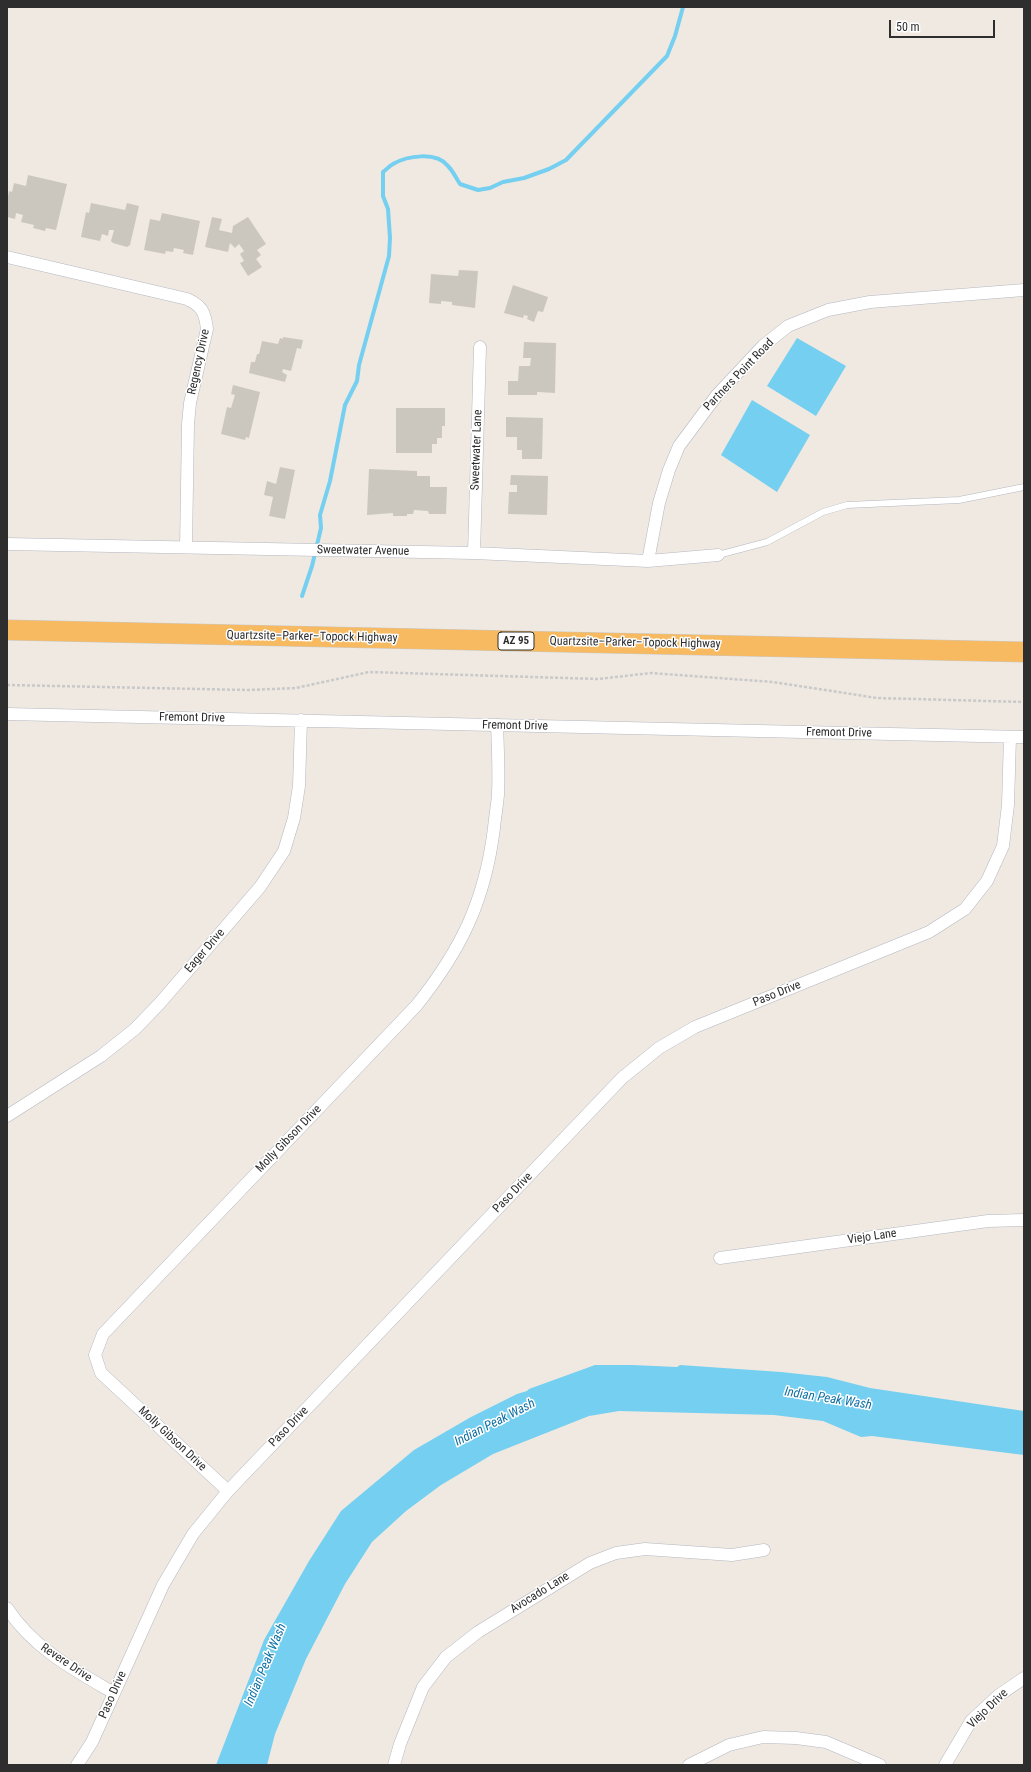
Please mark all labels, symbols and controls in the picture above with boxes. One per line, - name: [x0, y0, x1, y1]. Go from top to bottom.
- scale bar: [891, 12, 997, 38]
- text: 50 m: [896, 20, 920, 34]
- street label: Regency Drive: [185, 328, 213, 396]
- street label: Partners Point Road: [701, 336, 777, 414]
- street label: Sweetwater Lane: [468, 409, 486, 491]
- street label: Sweetwater Avenue: [317, 543, 409, 559]
- street label: Quartzsite–Parker–Topock Highway: [226, 628, 398, 646]
- road number: AZ 95: [498, 632, 534, 650]
- street label: Quartzsite–Parker–Topock Highway: [549, 634, 721, 652]
- street label: Fremont Drive: [159, 710, 225, 726]
- street label: Fremont Drive: [482, 718, 548, 734]
- street label: Fremont Drive: [806, 725, 872, 741]
- street label: Eager Drive: [182, 926, 228, 976]
- street label: Paso Drive: [751, 978, 803, 1010]
- street label: Molly Gibson Drive: [253, 1102, 325, 1176]
- street label: Paso Drive: [490, 1170, 536, 1216]
- street label: Viejo Lane: [847, 1226, 897, 1248]
- water label: Indian Peak Wash: [783, 1384, 873, 1414]
- water label: Indian Peak Wash: [452, 1396, 538, 1450]
- street label: Molly Gibson Drive: [135, 1404, 209, 1474]
- street label: Paso Drive: [266, 1404, 312, 1450]
- street label: Avocado Lane: [508, 1569, 572, 1617]
- water label: Indian Peak Wash: [242, 1621, 290, 1709]
- street label: Revere Drive: [38, 1641, 94, 1685]
- street label: Paso Drive: [96, 1669, 130, 1721]
- street label: Viejo Drive: [965, 1686, 1011, 1732]

